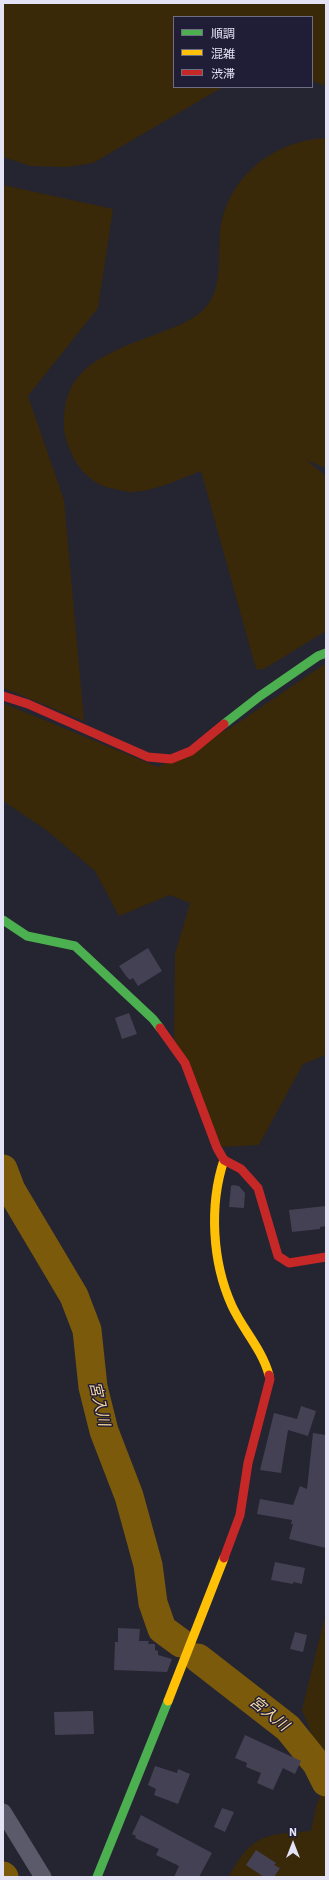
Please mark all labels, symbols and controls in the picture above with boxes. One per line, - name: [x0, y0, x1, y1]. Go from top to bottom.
- legend: [173, 16, 313, 88]
- text: 順調: [211, 26, 235, 41]
- text: 混雑: [211, 46, 235, 61]
- text: 渋滞: [211, 66, 235, 81]
- water label: 宮入川: [85, 1380, 113, 1428]
- water label: 宮入川: [246, 1693, 292, 1735]
- north arrow: [273, 1824, 313, 1864]
- text: N: [289, 1825, 297, 1839]

